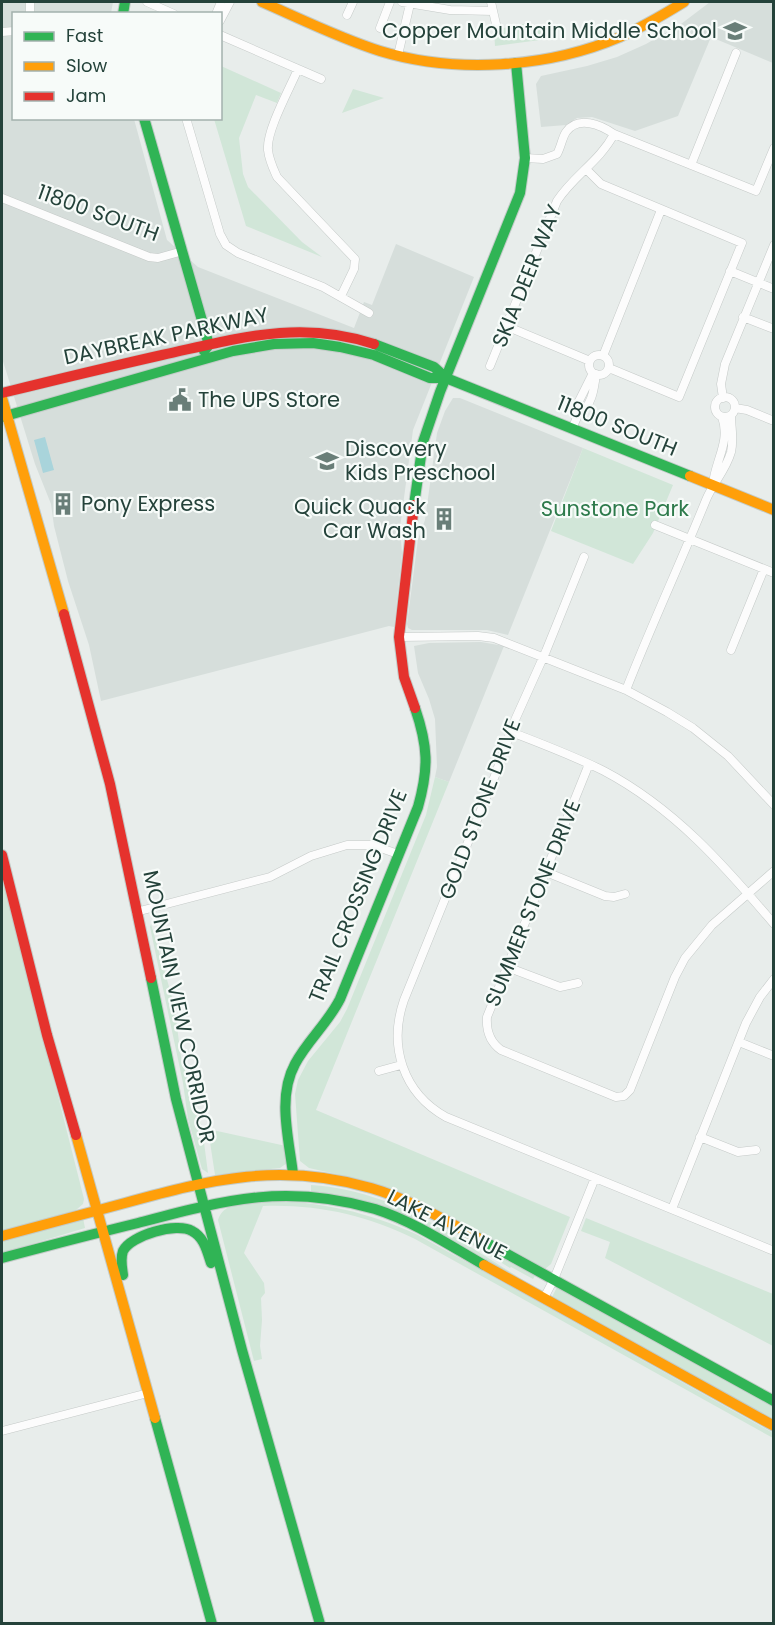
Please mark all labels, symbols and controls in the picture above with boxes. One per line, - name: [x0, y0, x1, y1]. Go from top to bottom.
- legend: [12, 12, 222, 120]
- place label: Copper Mountain Middle School: [382, 16, 717, 45]
- school or university icon: Copper Mountain Middle School: [722, 18, 748, 44]
- text: Fast: [66, 23, 103, 48]
- text: Slow: [66, 53, 108, 78]
- text: Jam: [66, 83, 106, 108]
- street label: 11800 SOUTH: [33, 177, 163, 248]
- street label: SKIA DEER WAY: [485, 200, 568, 351]
- street label: DAYBREAK PARKWAY: [61, 300, 271, 371]
- place label: The UPS Store: [198, 385, 340, 414]
- public building icon: The UPS Store: [167, 387, 193, 413]
- street label: 11800 SOUTH: [553, 388, 682, 463]
- place label: Discovery Kids Preschool: [345, 434, 496, 487]
- school or university icon: Discovery Kids Preschool: [314, 448, 340, 474]
- place label: Pony Express: [81, 489, 215, 518]
- building icon: Pony Express: [50, 491, 76, 517]
- place label: Quick Quack Car Wash: [294, 492, 426, 545]
- park label: Sunstone Park: [541, 494, 689, 523]
- building icon: Quick Quack Car Wash: [431, 506, 457, 532]
- street label: GOLD STONE DRIVE: [432, 714, 527, 903]
- street label: TRAIL CROSSING DRIVE: [301, 785, 414, 1007]
- street label: SUMMER STONE DRIVE: [478, 795, 587, 1011]
- street label: MOUNTAIN VIEW CORRIDOR: [136, 868, 223, 1146]
- street label: LAKE AVENUE: [382, 1182, 512, 1267]

